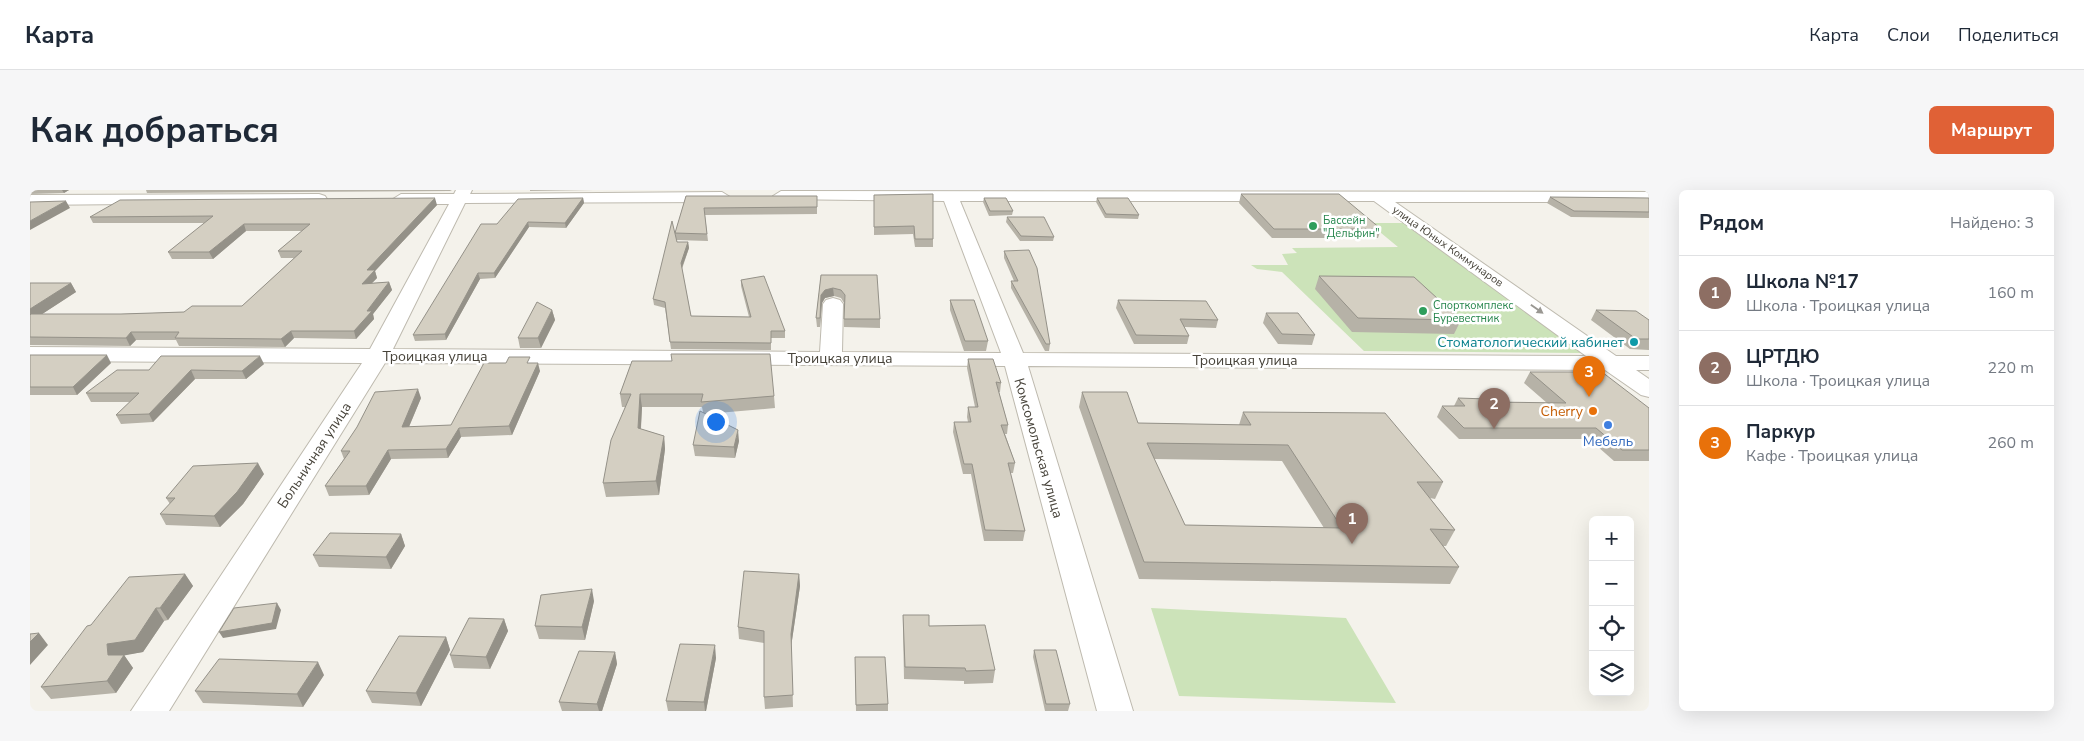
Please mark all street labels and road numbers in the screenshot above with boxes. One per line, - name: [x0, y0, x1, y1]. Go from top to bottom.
- street label: улица Юных Коммунаров: [1389, 202, 1506, 291]
- street label: Троицкая улица: [382, 347, 488, 366]
- street label: Троицкая улица: [787, 349, 893, 368]
- street label: Троицкая улица: [1192, 351, 1298, 370]
- street label: Комсомольская улица: [1009, 376, 1068, 520]
- street label: Больничная улица: [273, 399, 356, 512]

